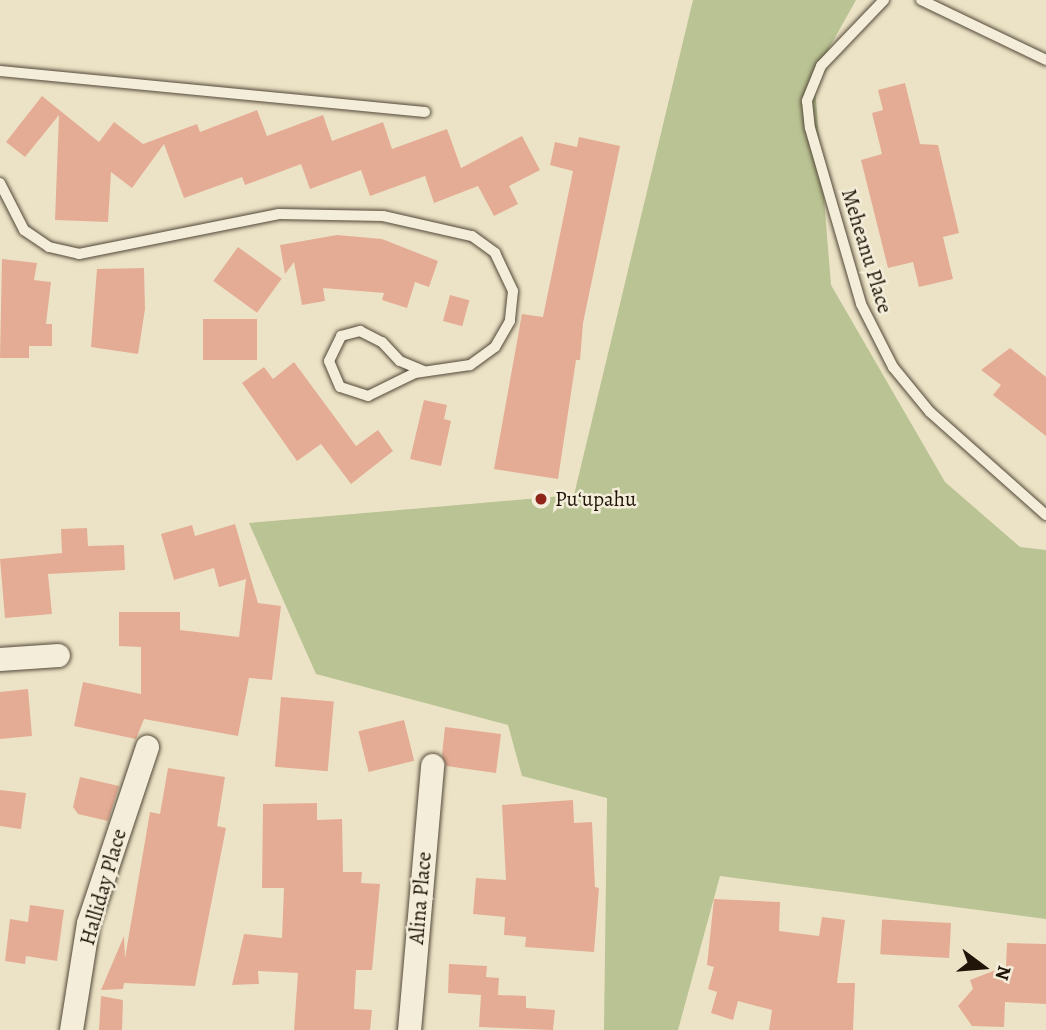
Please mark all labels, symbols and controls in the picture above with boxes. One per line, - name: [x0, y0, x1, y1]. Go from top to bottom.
- street label: Meheanu Place: [836, 186, 898, 316]
- place label: Puʻupahu: [555, 486, 636, 512]
- marker: Puʻupahu: [533, 491, 549, 507]
- street label: Halliday Place: [74, 826, 132, 948]
- street label: Alina Place: [403, 851, 437, 945]
- north arrow: [948, 932, 1018, 1002]
- text: N: [989, 963, 1018, 983]

